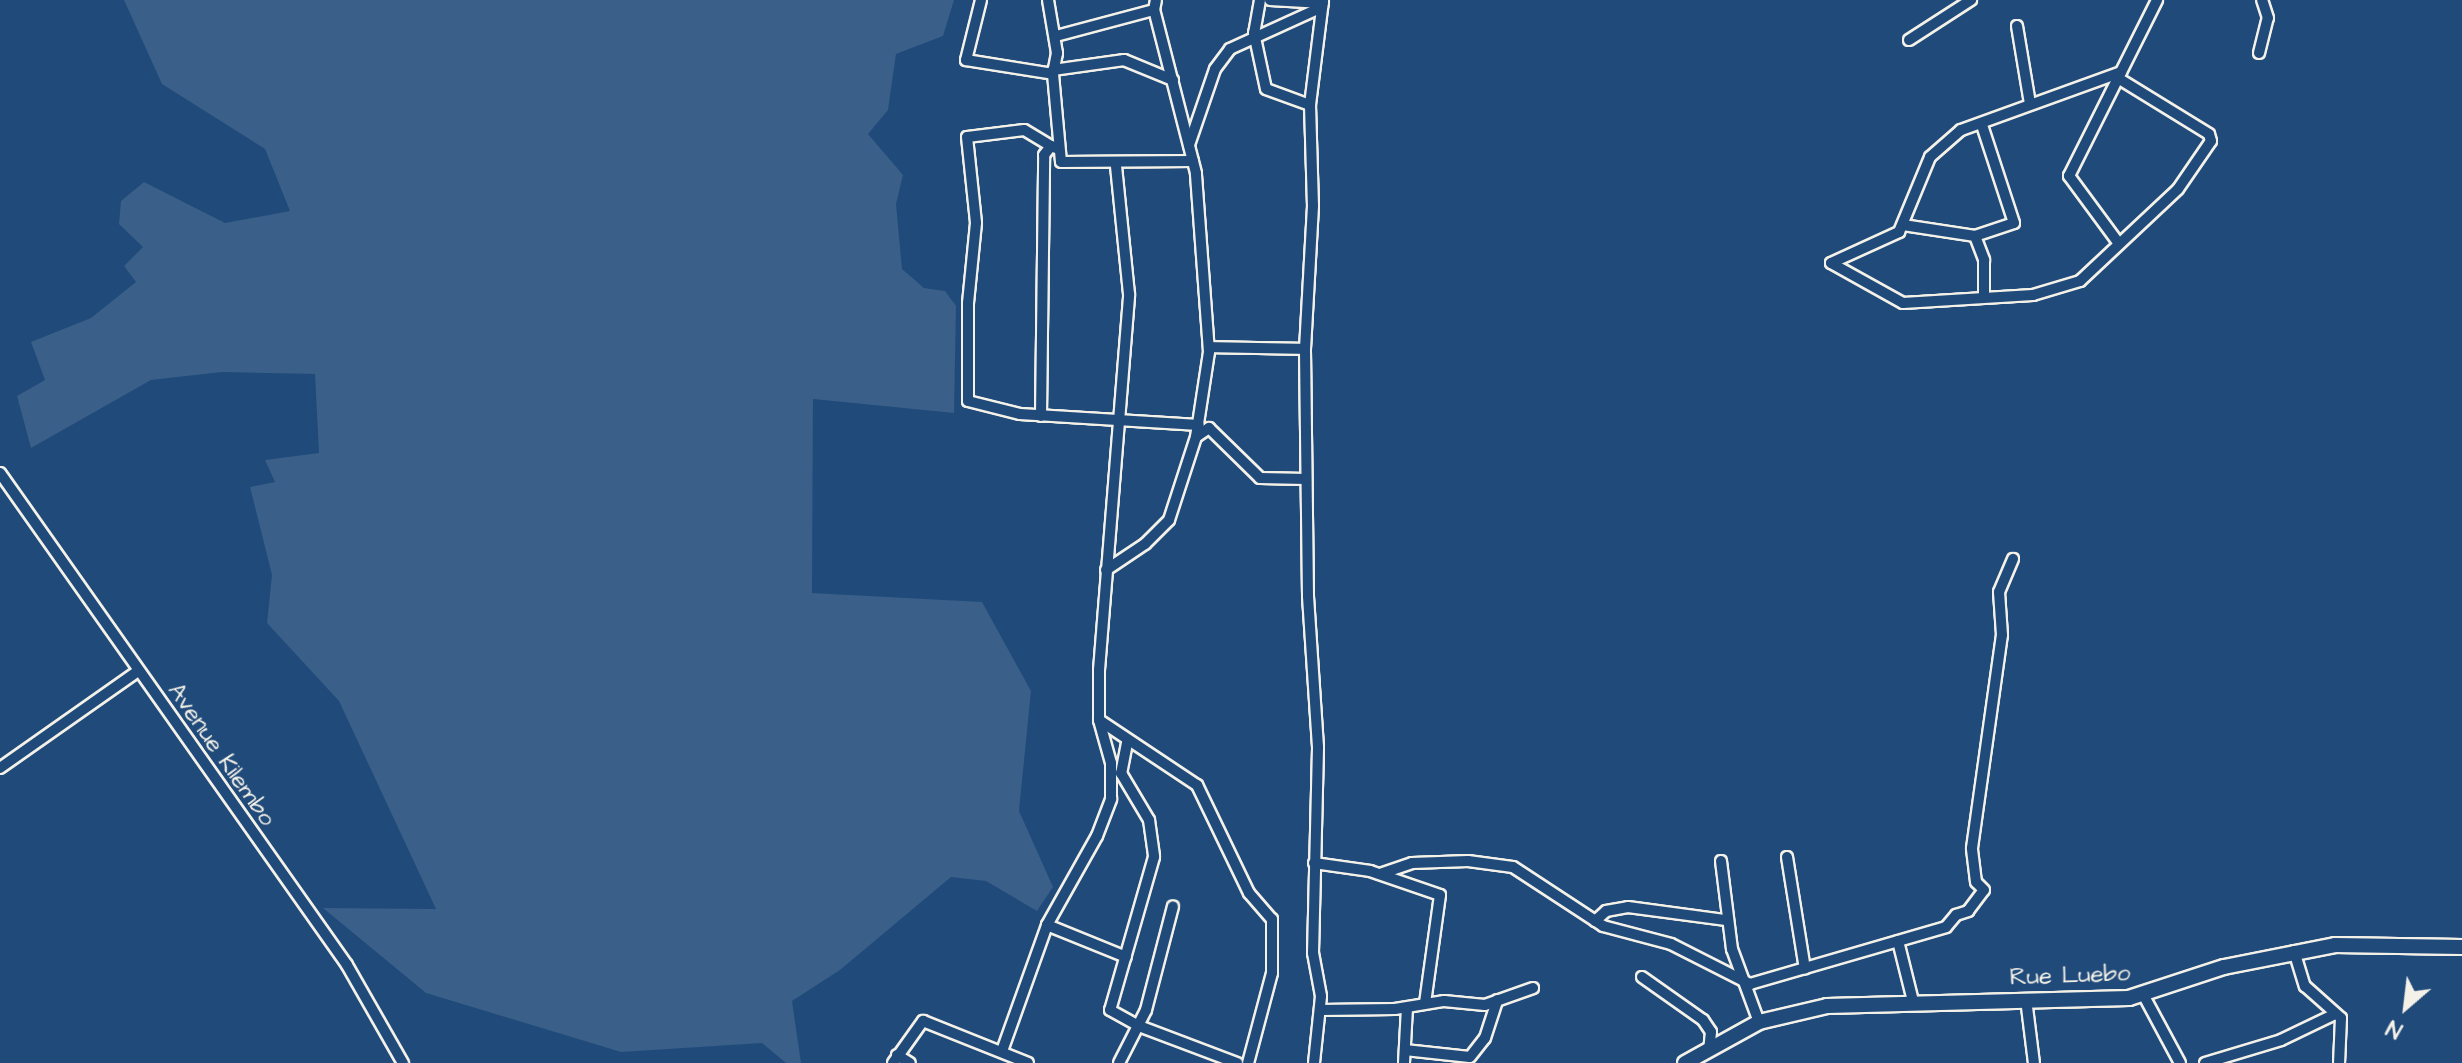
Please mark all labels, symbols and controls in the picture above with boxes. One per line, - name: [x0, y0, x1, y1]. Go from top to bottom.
- street label: Avenue Kilembo: [161, 678, 281, 832]
- street label: Rue Luebo: [2009, 960, 2131, 992]
- north arrow: [2366, 967, 2446, 1047]
- text: N: [2381, 1012, 2408, 1046]

